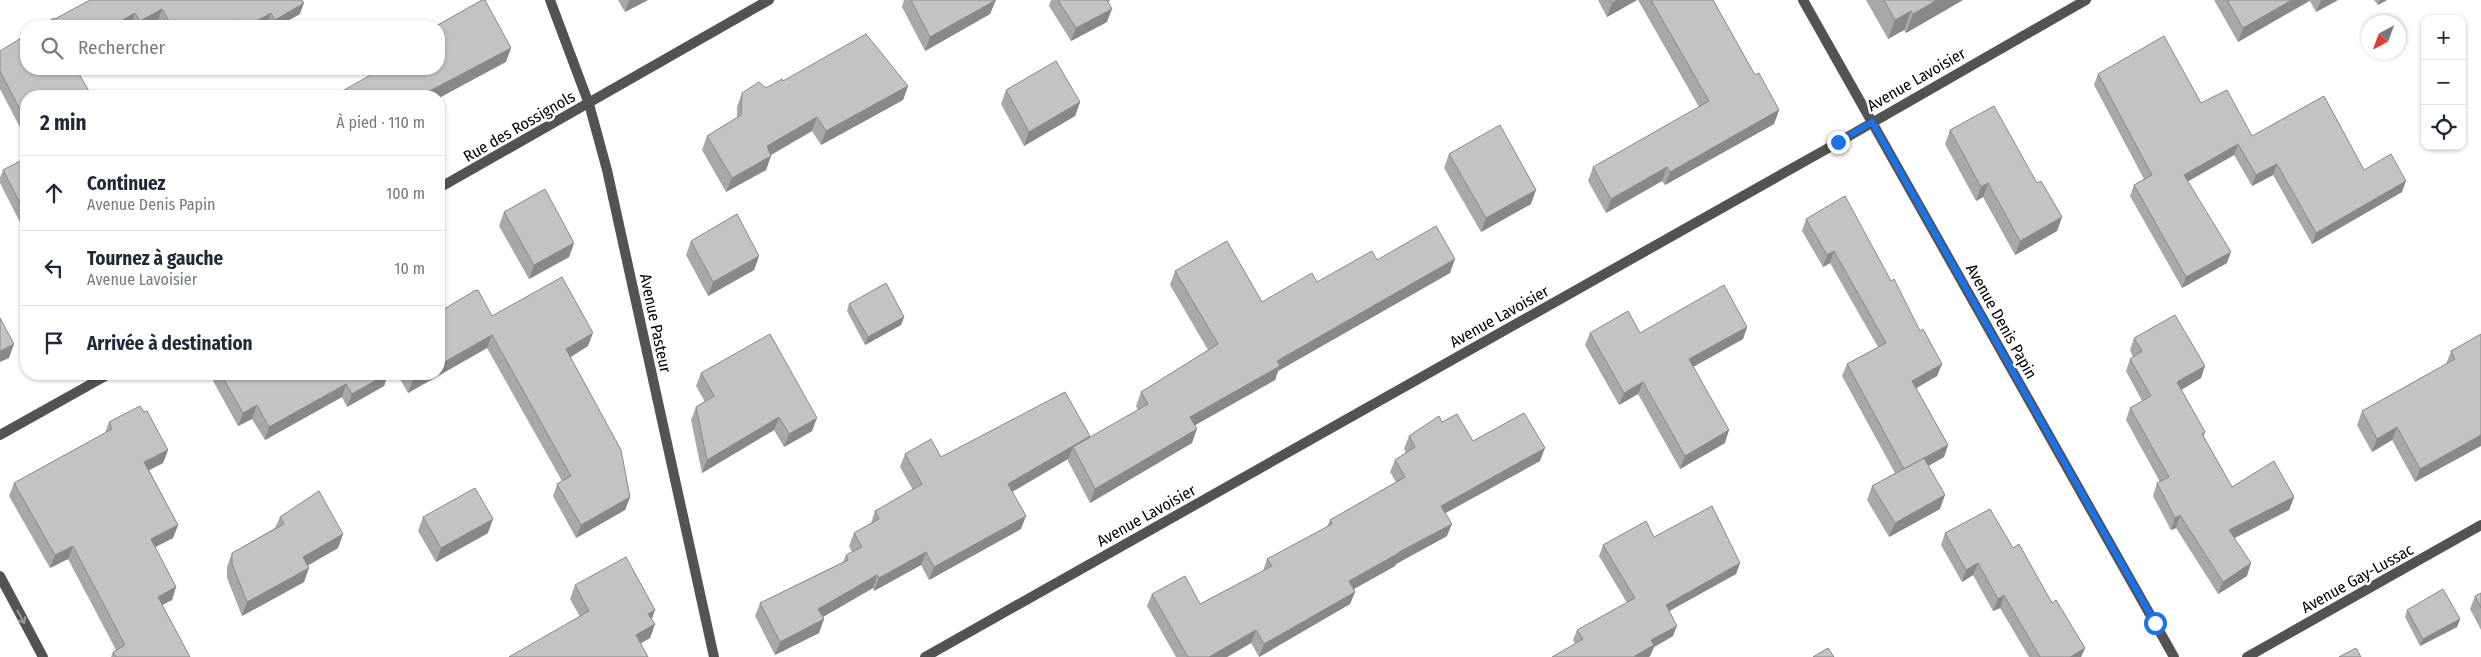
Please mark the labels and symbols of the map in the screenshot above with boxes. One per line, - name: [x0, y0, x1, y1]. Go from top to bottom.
- north arrow: [2361, 15, 2406, 60]
- street label: Avenue Lavoisier: [1864, 43, 1969, 115]
- street label: Rue des Rossignols: [460, 87, 579, 166]
- route end: [1827, 131, 1850, 154]
- street label: Avenue Denis Papin: [1962, 260, 2041, 382]
- street label: Avenue Pasteur: [636, 272, 675, 375]
- street label: Avenue Lavoisier: [1446, 281, 1552, 351]
- street label: Avenue Lavoisier: [1093, 480, 1199, 550]
- street label: Avenue Gay-Lussac: [2298, 540, 2417, 617]
- one-way arrow: [17, 609, 27, 623]
- route start: [2144, 612, 2167, 635]

